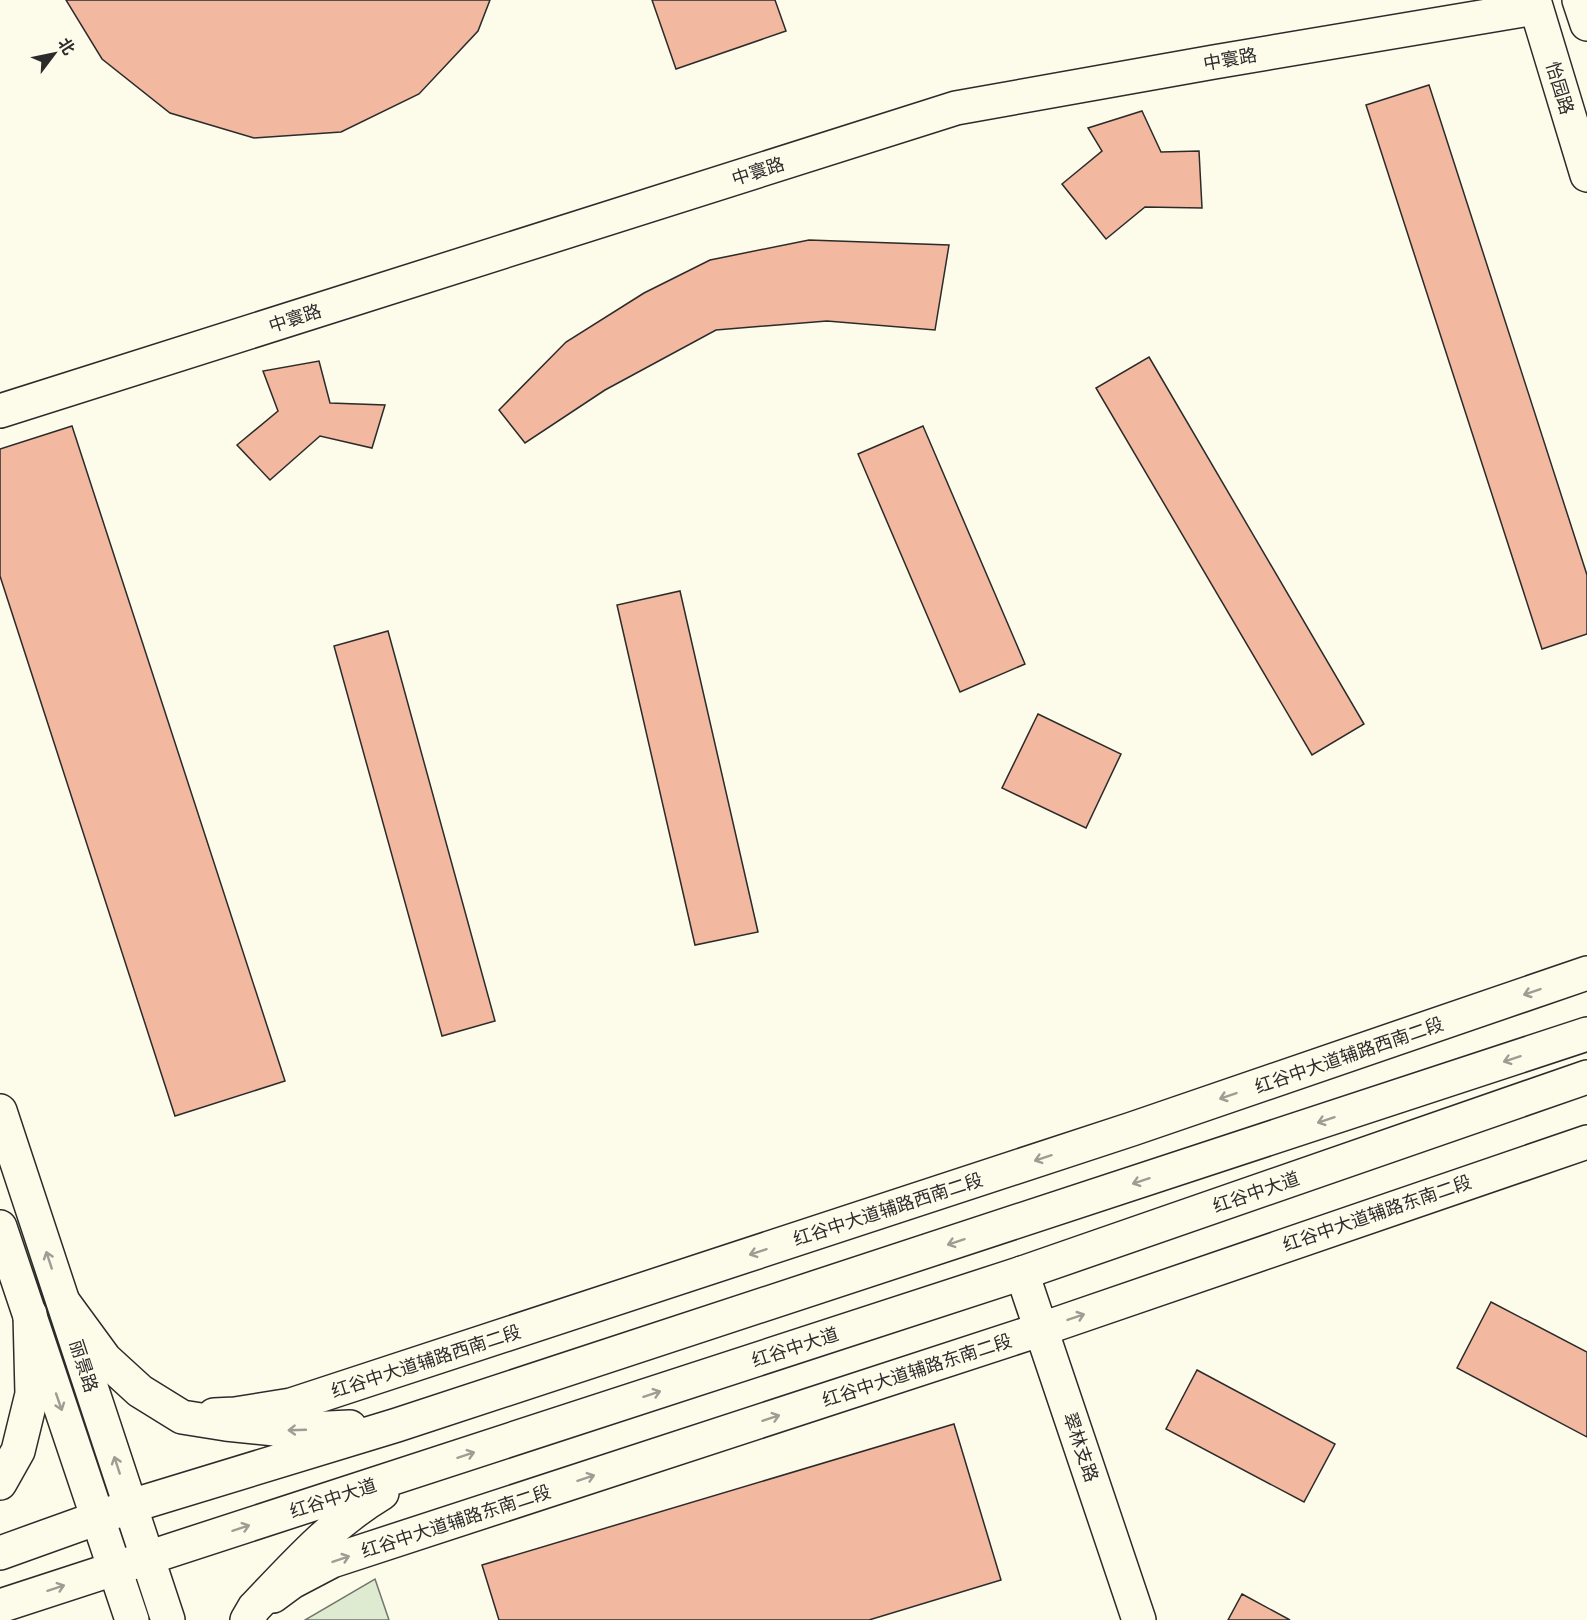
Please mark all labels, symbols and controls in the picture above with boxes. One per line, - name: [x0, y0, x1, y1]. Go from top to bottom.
- north arrow: [24, 24, 84, 84]
- text: 北: [54, 34, 79, 58]
- street label: 中寰路: [1202, 44, 1258, 74]
- street label: 怡园路: [1542, 59, 1578, 117]
- street label: 中寰路: [729, 153, 787, 189]
- street label: 中寰路: [266, 300, 324, 336]
- one-way arrow: [1523, 988, 1542, 999]
- street label: 红谷中大道辅路西南二段: [1252, 1013, 1446, 1097]
- one-way arrow: [1503, 1054, 1521, 1065]
- one-way arrow: [1219, 1092, 1238, 1103]
- one-way arrow: [1317, 1115, 1336, 1126]
- one-way arrow: [1034, 1153, 1053, 1164]
- street label: 红谷中大道: [1210, 1167, 1302, 1217]
- street label: 红谷中大道辅路西南二段: [791, 1168, 985, 1250]
- street label: 红谷中大道辅路东南二段: [1280, 1171, 1474, 1255]
- one-way arrow: [1132, 1176, 1151, 1187]
- one-way arrow: [947, 1237, 966, 1248]
- one-way arrow: [749, 1247, 768, 1258]
- one-way arrow: [43, 1251, 54, 1270]
- one-way arrow: [1066, 1310, 1085, 1321]
- street label: 红谷中大道辅路西南二段: [329, 1320, 523, 1402]
- street label: 红谷中大道: [749, 1323, 841, 1371]
- street label: 红谷中大道辅路东南二段: [820, 1329, 1014, 1411]
- street label: 丽景路: [66, 1337, 102, 1395]
- one-way arrow: [642, 1388, 661, 1399]
- one-way arrow: [54, 1392, 65, 1411]
- street label: 翠林支路: [1059, 1410, 1103, 1484]
- one-way arrow: [761, 1411, 780, 1422]
- one-way arrow: [287, 1424, 307, 1435]
- one-way arrow: [456, 1448, 475, 1459]
- one-way arrow: [111, 1456, 122, 1475]
- one-way arrow: [576, 1472, 595, 1483]
- street label: 红谷中大道: [287, 1474, 379, 1522]
- street label: 红谷中大道辅路东南二段: [359, 1480, 553, 1562]
- one-way arrow: [231, 1522, 250, 1533]
- one-way arrow: [331, 1552, 350, 1563]
- one-way arrow: [46, 1582, 65, 1593]

